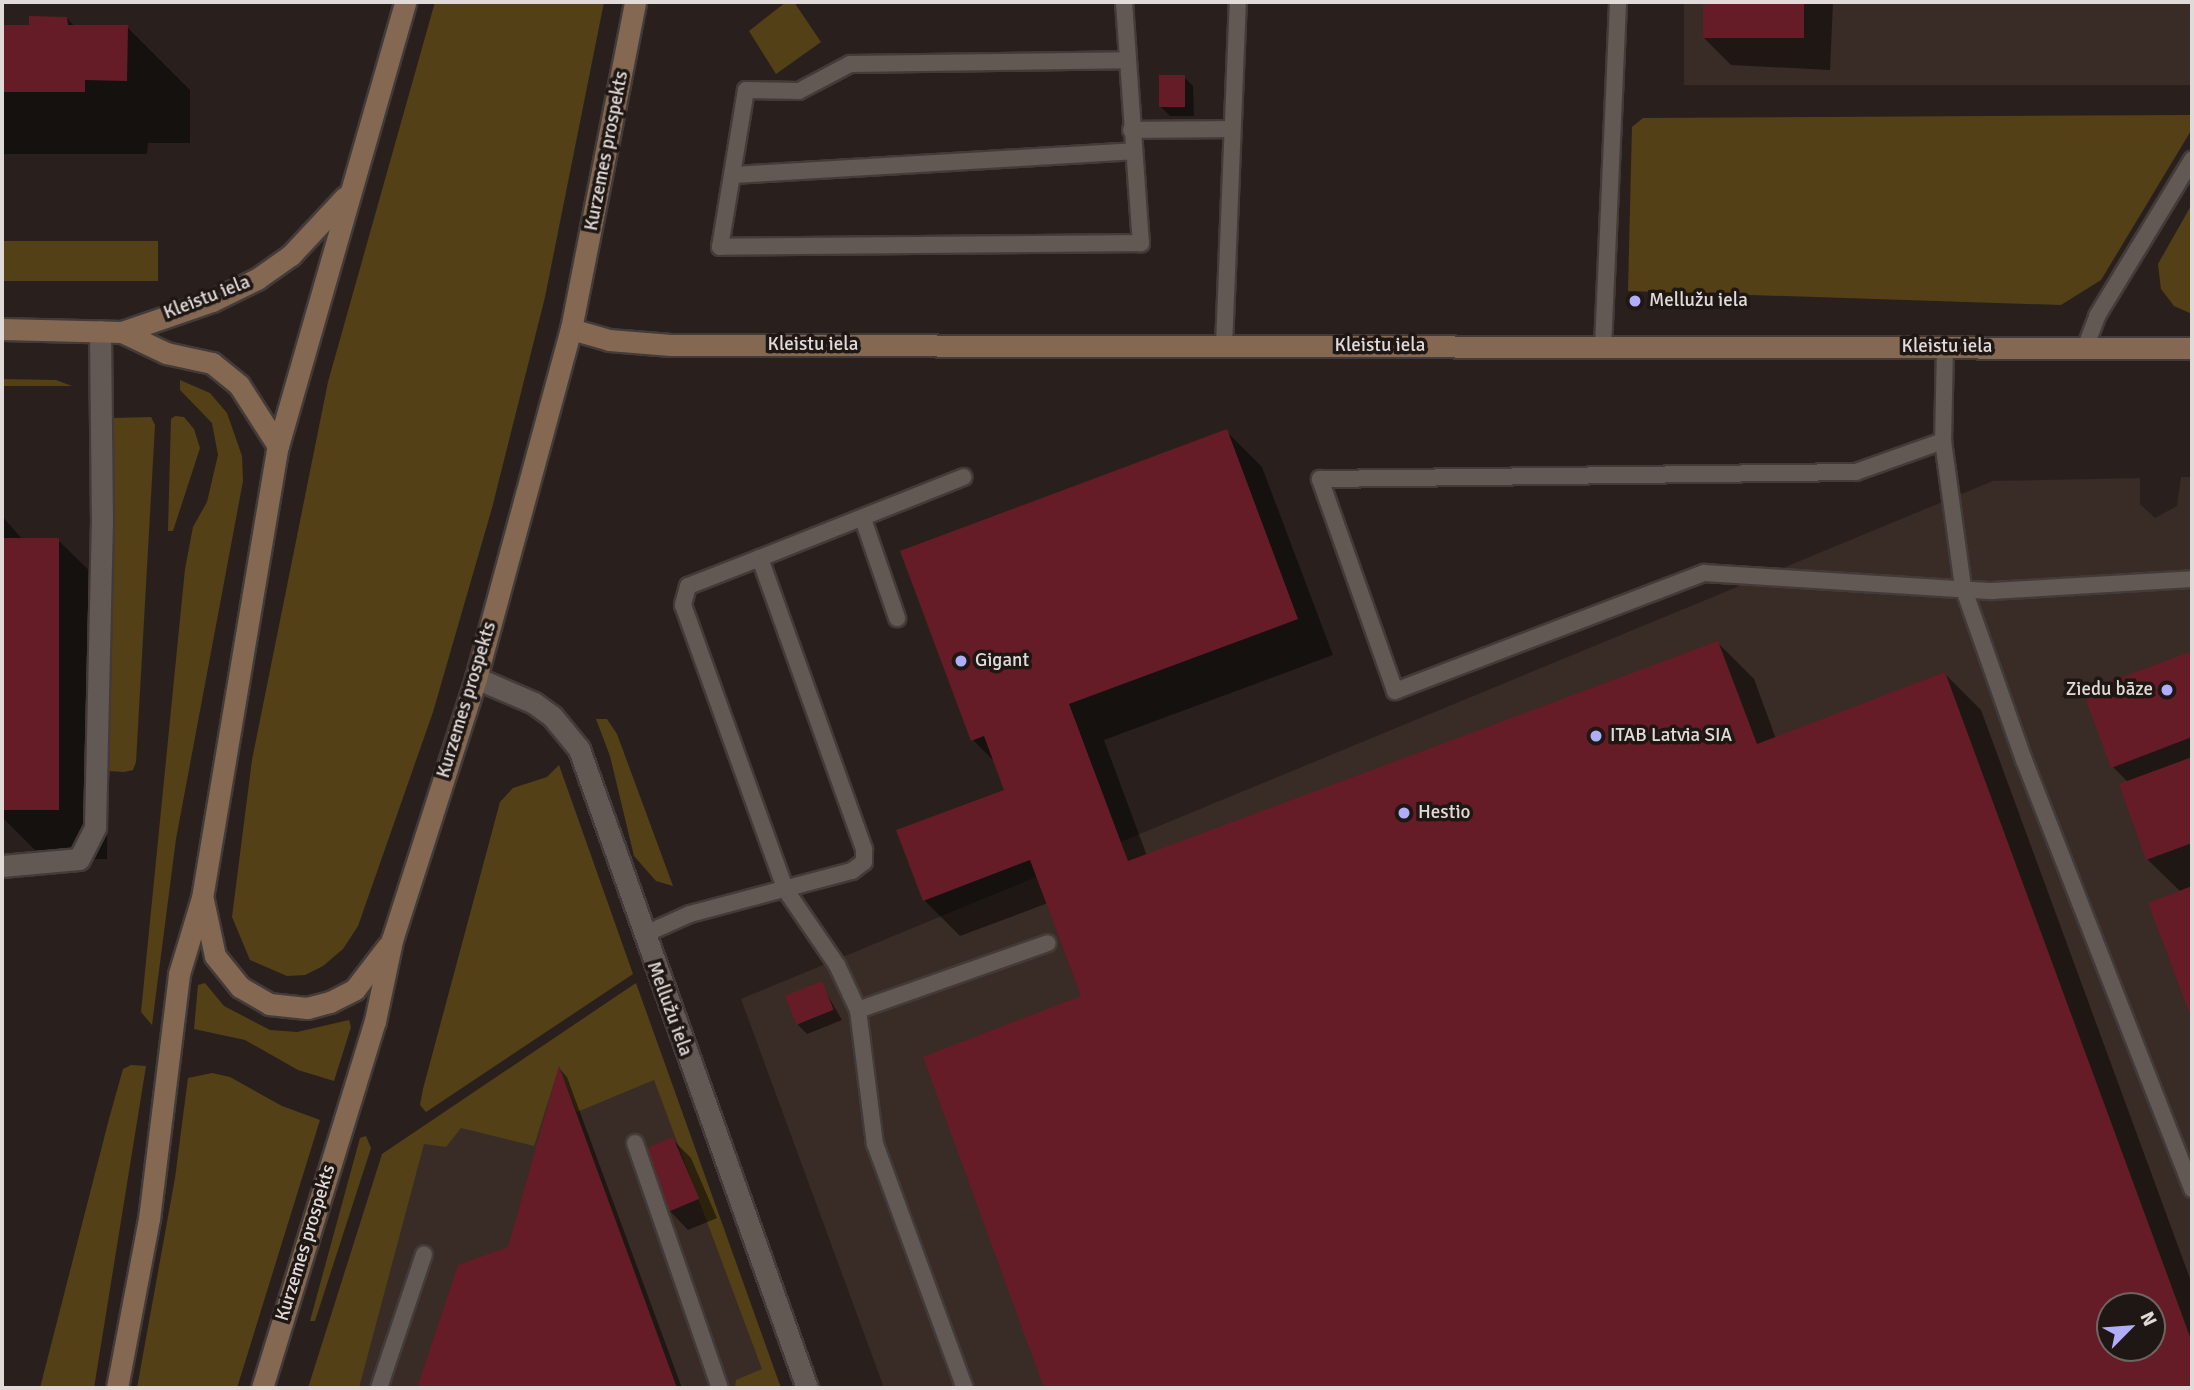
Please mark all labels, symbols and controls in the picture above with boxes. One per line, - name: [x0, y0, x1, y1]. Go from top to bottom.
- street label: Kurzemes prospekts: [580, 69, 634, 233]
- street label: Kleistu iela: [161, 271, 253, 325]
- place label: Mellužu iela: [1649, 290, 1748, 312]
- marker: Mellužu iela: [1627, 293, 1643, 309]
- street label: Kleistu iela: [768, 334, 858, 356]
- street label: Kleistu iela: [1335, 335, 1425, 357]
- street label: Kleistu iela: [1902, 336, 1992, 358]
- street label: Kurzemes prospekts: [432, 619, 502, 781]
- place label: Gigant: [975, 650, 1029, 672]
- marker: Gigant: [953, 653, 969, 669]
- place label: Ziedu bāze: [2066, 679, 2153, 701]
- marker: Ziedu bāze: [2159, 682, 2175, 698]
- place label: ITAB Latvia SIA: [1610, 725, 1732, 747]
- marker: ITAB Latvia SIA: [1588, 728, 1604, 744]
- place label: Hestio: [1418, 802, 1470, 824]
- marker: Hestio: [1396, 805, 1412, 821]
- street label: Mellužu iela: [641, 959, 697, 1059]
- street label: Kurzemes prospekts: [271, 1162, 341, 1324]
- north arrow: [2096, 1292, 2166, 1362]
- text: N: [2135, 1308, 2162, 1330]

